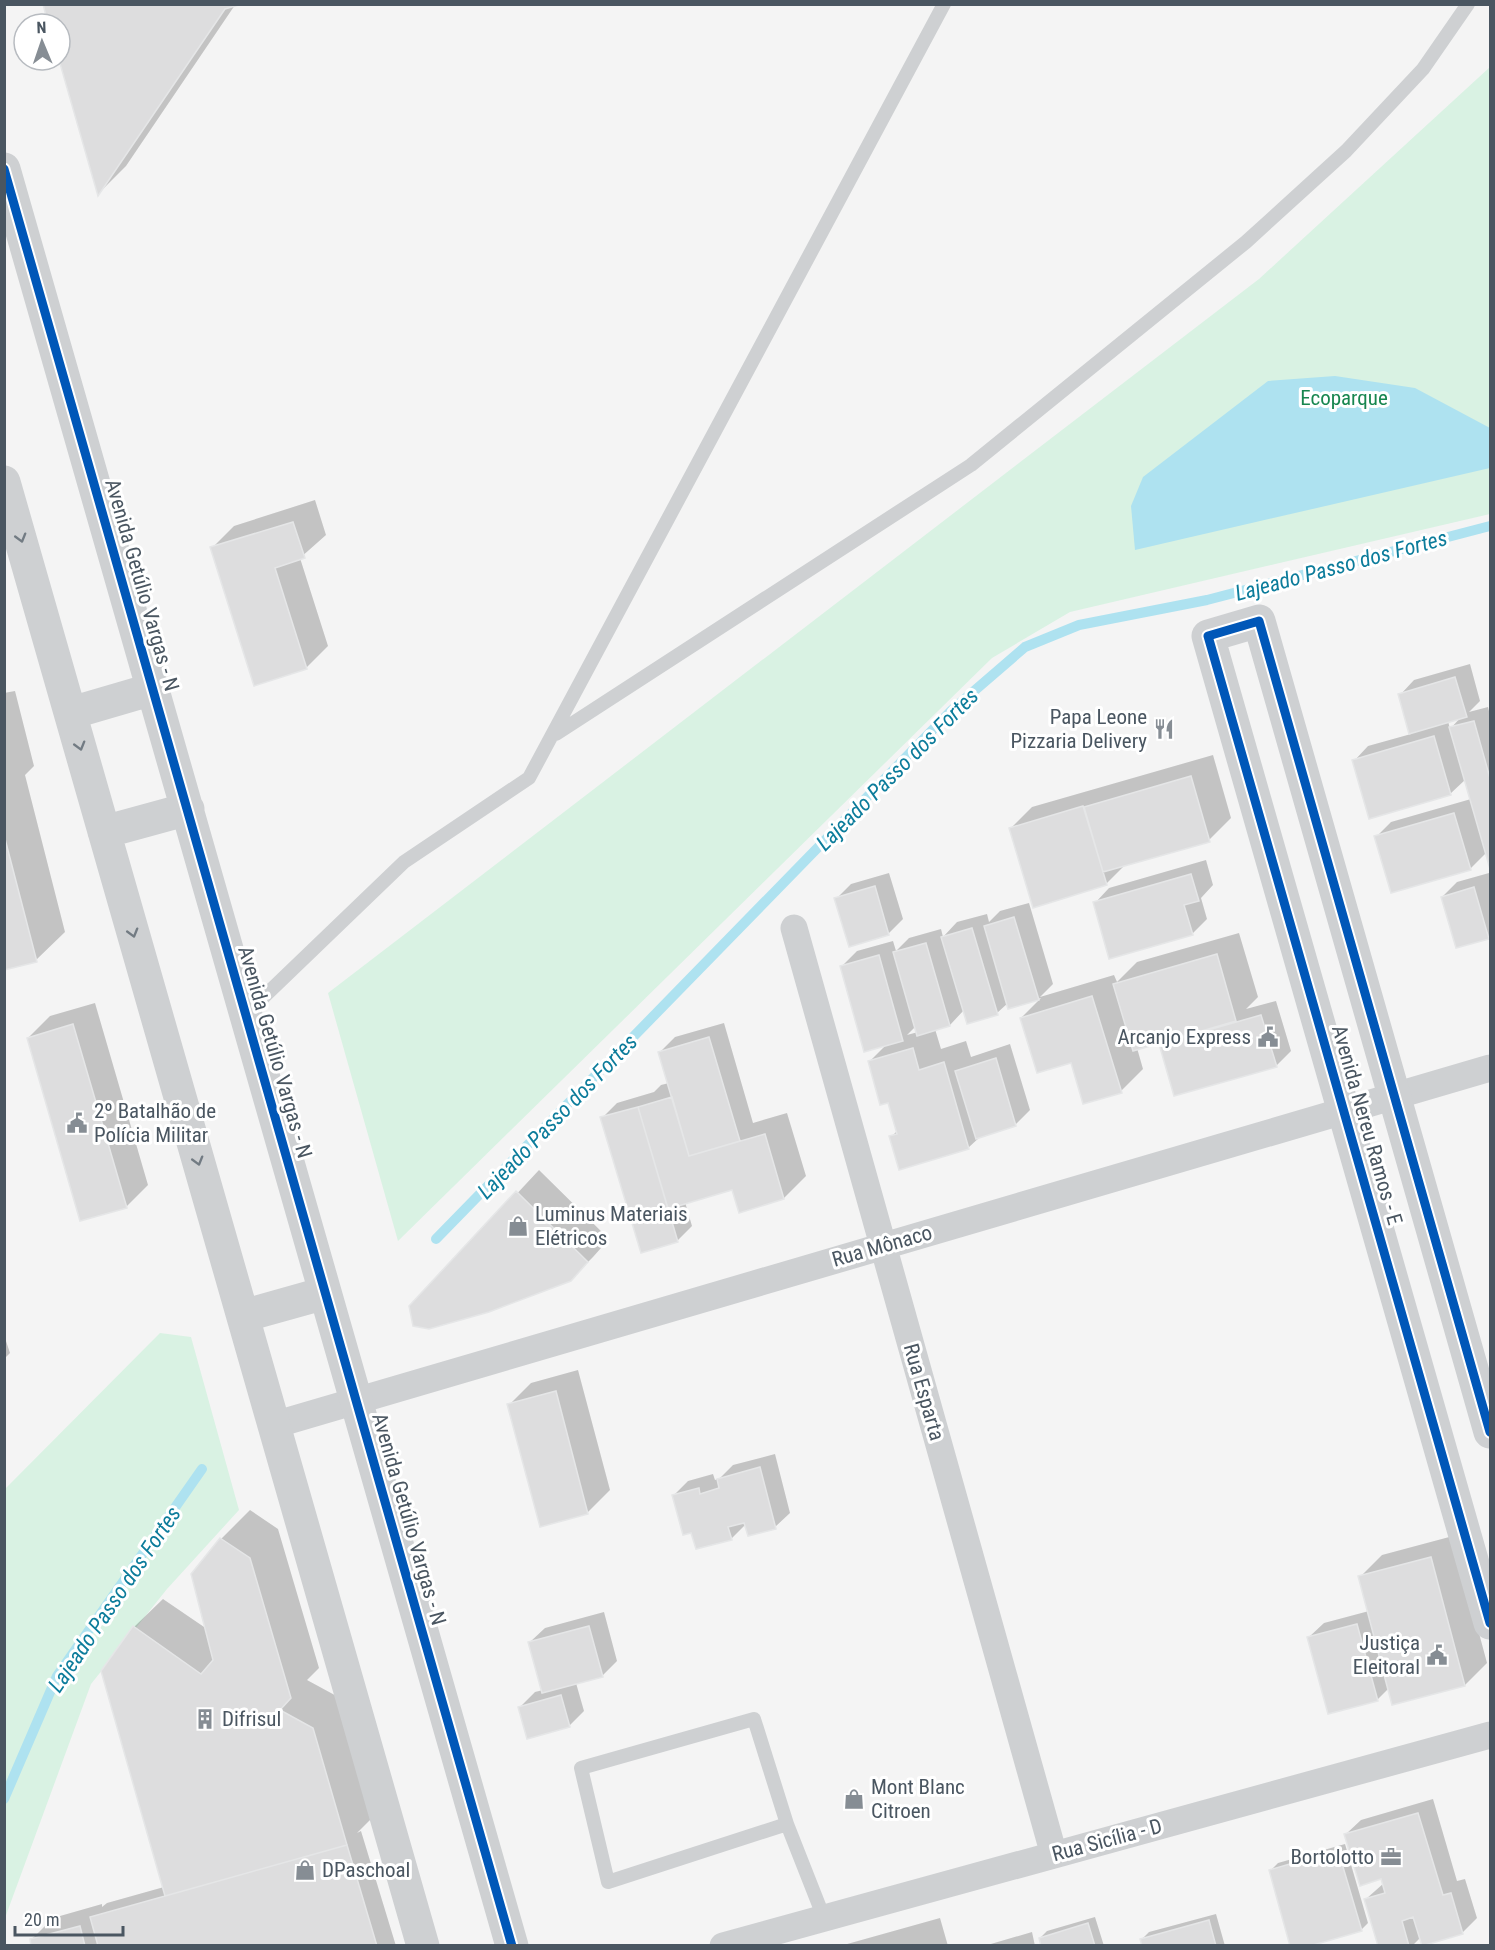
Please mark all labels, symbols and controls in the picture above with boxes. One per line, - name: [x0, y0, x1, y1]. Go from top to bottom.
- north arrow: [12, 12, 72, 72]
- text: N: [36, 18, 47, 37]
- park label: Ecoparque: [1300, 386, 1388, 410]
- street label: Avenida Getúlio Vargas - N: [100, 476, 184, 694]
- water label: Lajeado Passo dos Fortes: [1232, 525, 1450, 606]
- one-way arrow: [13, 533, 26, 543]
- water label: Lajeado Passo dos Fortes: [811, 683, 984, 856]
- place label: Papa Leone Pizzaria Delivery: [1010, 705, 1147, 753]
- restaurant icon: Papa Leone Pizzaria Delivery: [1152, 717, 1176, 741]
- one-way arrow: [73, 740, 85, 750]
- one-way arrow: [126, 928, 139, 938]
- street label: Avenida Getúlio Vargas - N: [233, 943, 317, 1161]
- street label: Avenida Nereu Ramos - E: [1327, 1022, 1407, 1228]
- place label: Arcanjo Express: [1117, 1025, 1251, 1049]
- public building icon: Arcanjo Express: [1256, 1025, 1280, 1049]
- water label: Lajeado Passo dos Fortes: [472, 1029, 642, 1204]
- place label: 2º Batalhão de Polícia Militar: [94, 1099, 216, 1147]
- public building icon: 2º Batalhão de Polícia Militar: [65, 1111, 89, 1135]
- one-way arrow: [191, 1156, 204, 1166]
- place label: Luminus Materiais Elétricos: [535, 1202, 688, 1250]
- shop icon: Luminus Materiais Elétricos: [506, 1214, 530, 1238]
- street label: Rua Mônaco: [829, 1220, 935, 1272]
- street label: Rua Esparta: [899, 1341, 949, 1443]
- street label: Avenida Getúlio Vargas - N: [367, 1410, 451, 1628]
- water label: Lajeado Passo dos Fortes: [43, 1502, 186, 1697]
- place label: Justiça Eleitoral: [1353, 1631, 1420, 1679]
- public building icon: Justiça Eleitoral: [1425, 1643, 1449, 1667]
- building icon: Difrisul: [193, 1707, 217, 1731]
- place label: Difrisul: [222, 1707, 281, 1731]
- place label: Mont Blanc Citroen: [871, 1775, 965, 1823]
- shop icon: Mont Blanc Citroen: [842, 1787, 866, 1811]
- street label: Rua Sicília - D: [1049, 1814, 1165, 1866]
- place label: Bortolotto: [1290, 1845, 1374, 1869]
- office icon: Bortolotto: [1379, 1845, 1403, 1869]
- shop icon: DPaschoal: [293, 1858, 317, 1882]
- place label: DPaschoal: [322, 1858, 410, 1882]
- scale bar: [15, 1899, 123, 1937]
- text: 20 m: [24, 1909, 59, 1930]

